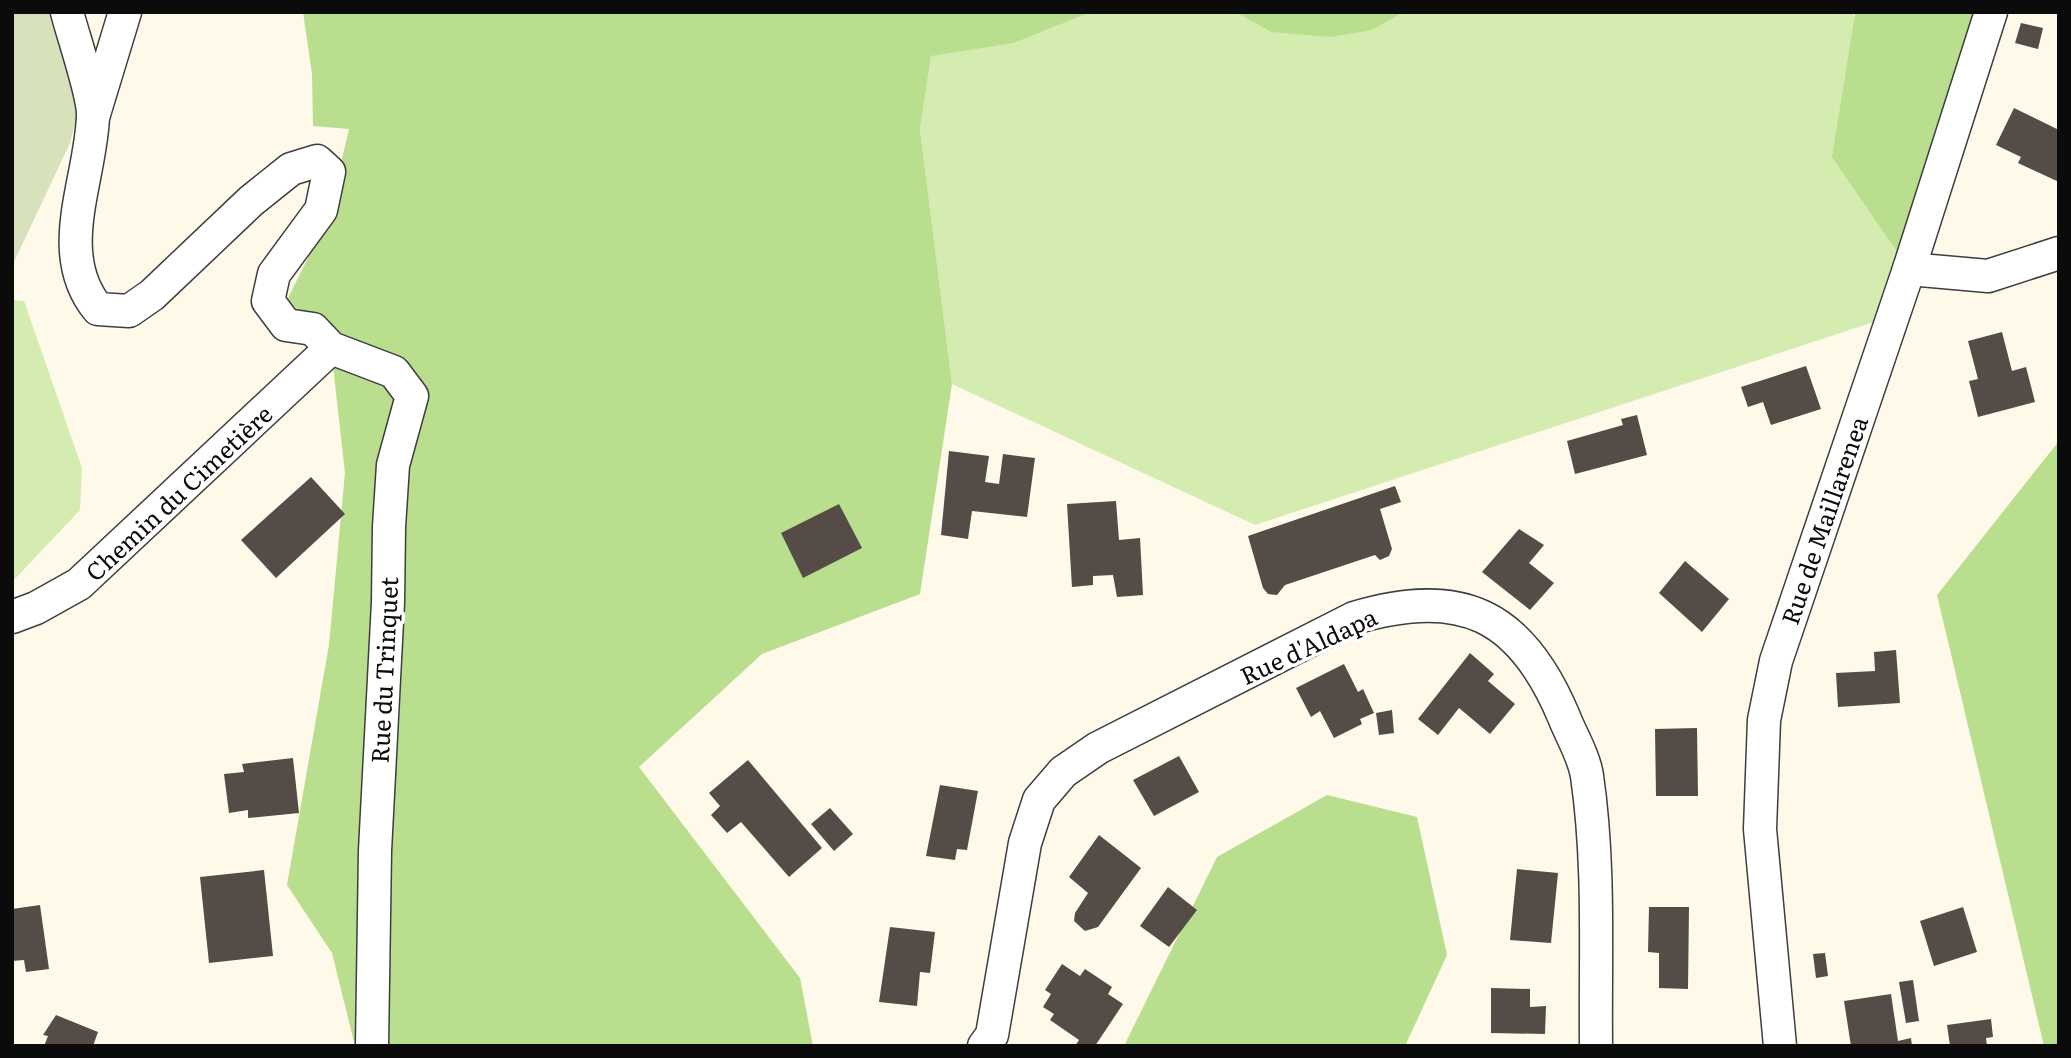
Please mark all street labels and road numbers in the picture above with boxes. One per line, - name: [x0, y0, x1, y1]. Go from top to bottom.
- street label: Chemin du Cimetière: [77, 396, 279, 588]
- street label: Rue de Maillarenea: [1771, 411, 1875, 629]
- street label: Rue du Trinquet: [361, 576, 405, 764]
- street label: Rue d'Aldapa: [1234, 598, 1382, 692]

